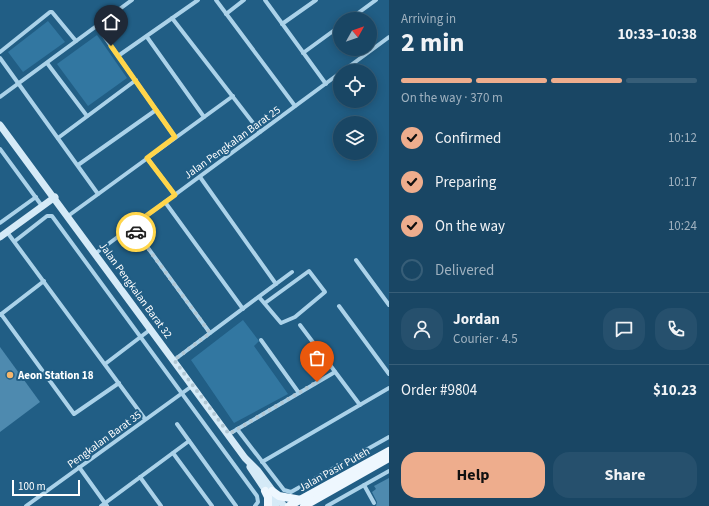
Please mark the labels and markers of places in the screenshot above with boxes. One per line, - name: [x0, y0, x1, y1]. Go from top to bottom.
- pin: [94, 5, 128, 46]
- pin: [300, 341, 334, 382]
- place label: Aeon Station 18: [17, 368, 94, 383]
- marker: Aeon Station 18: [5, 370, 15, 380]

